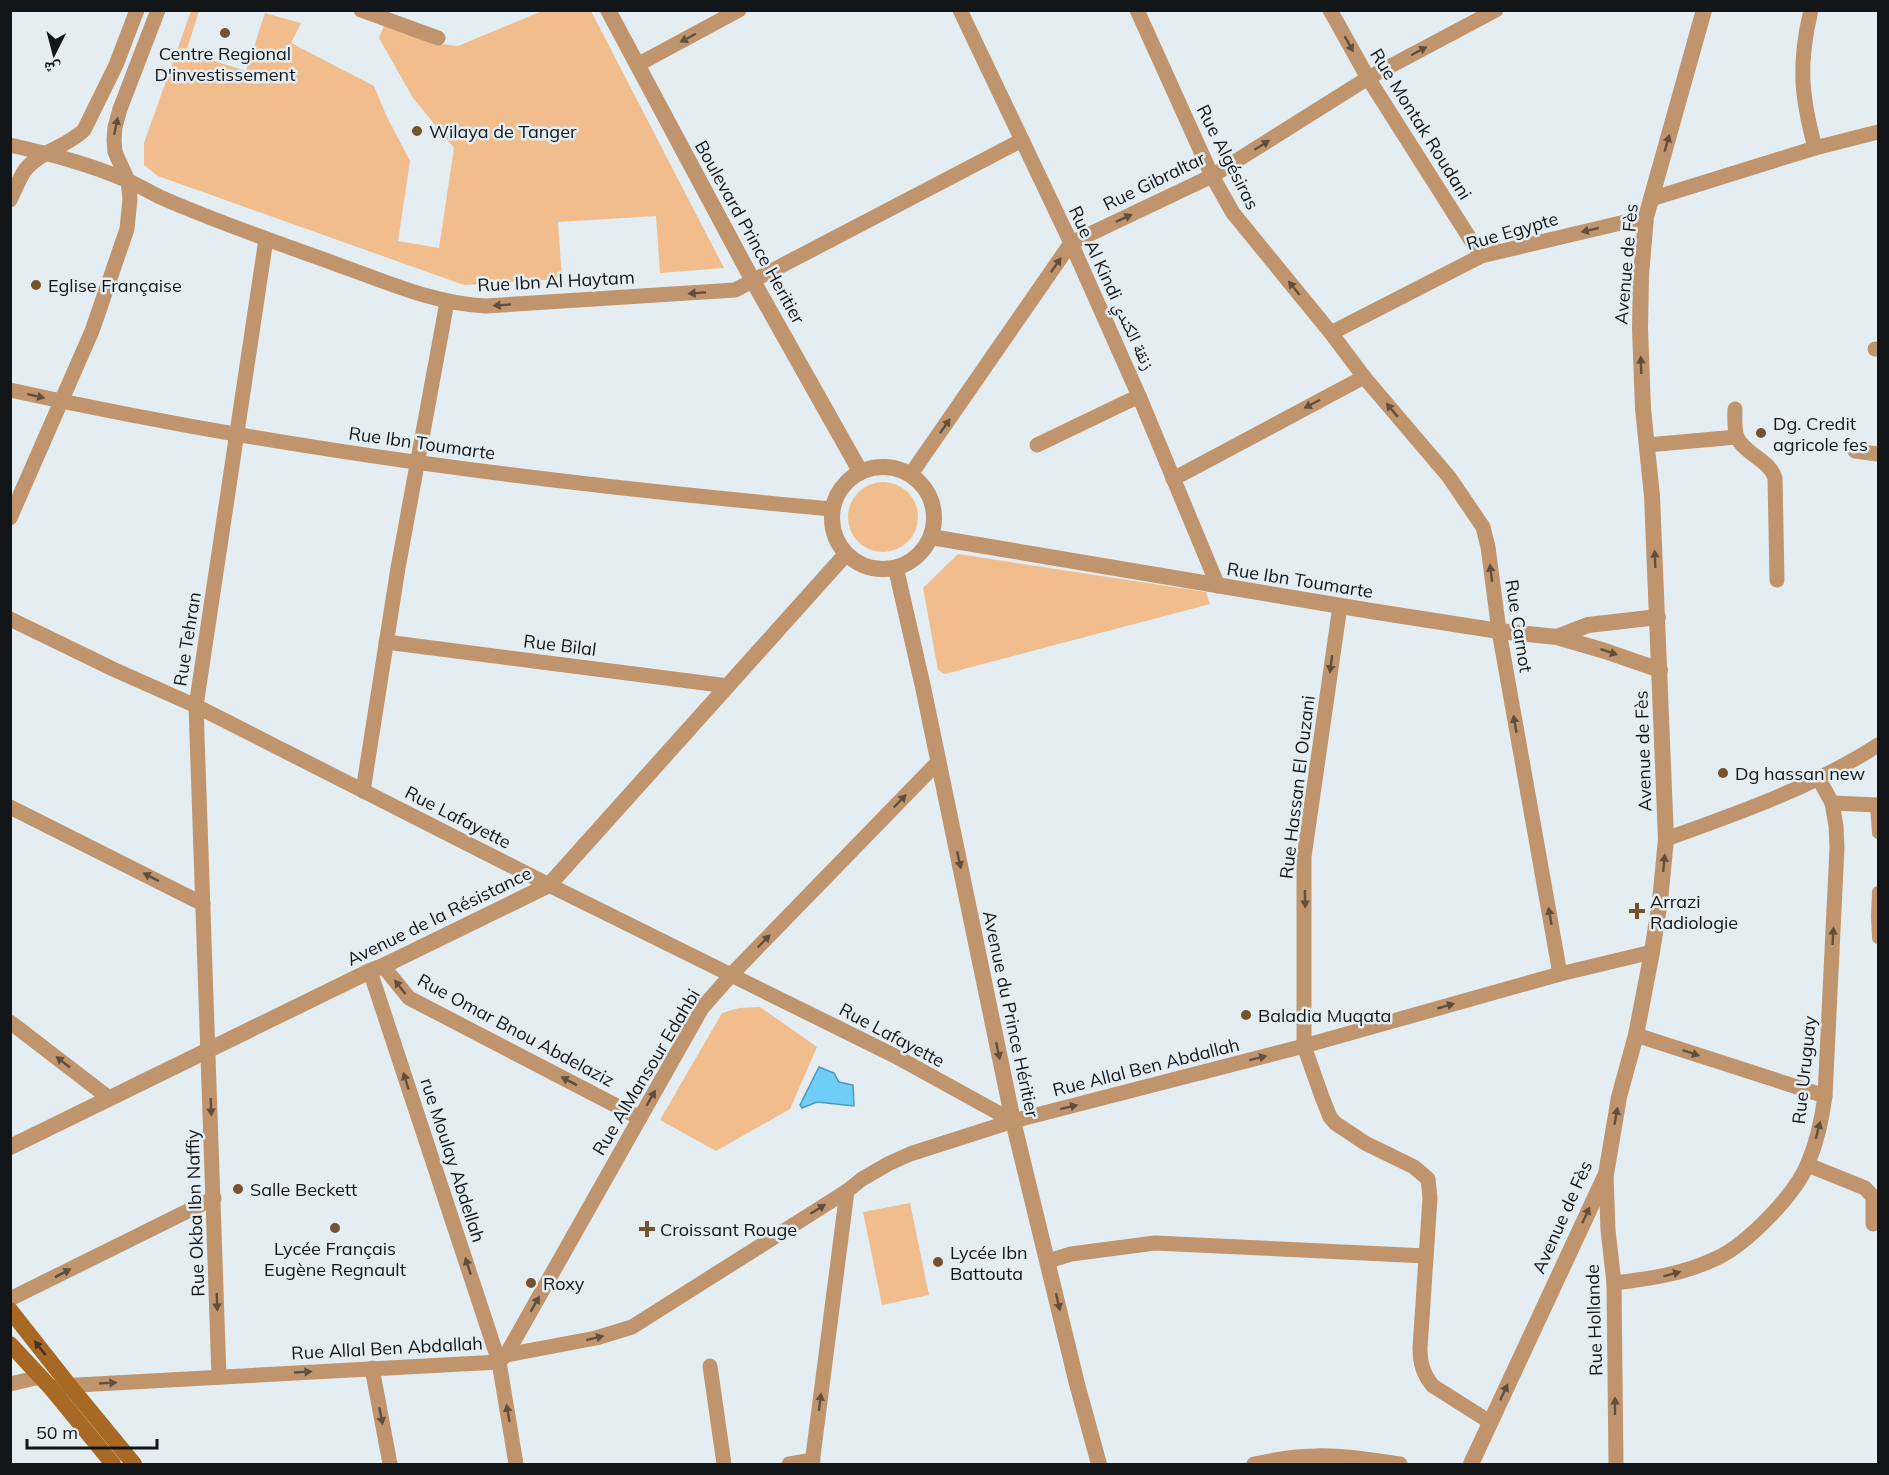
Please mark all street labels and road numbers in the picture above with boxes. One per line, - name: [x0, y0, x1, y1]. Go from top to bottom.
- street label: Rue Montak Roudani: [1365, 44, 1477, 204]
- street label: Rue Algésiras: [1192, 101, 1264, 213]
- street label: Boulevard Prince Heritier: [690, 136, 810, 328]
- street label: Rue Gibraltar: [1099, 146, 1209, 216]
- street label: Rue Al Kindi زنقة الكندي: [1061, 202, 1160, 375]
- street label: Avenue de Fès: [1609, 203, 1643, 325]
- street label: Rue Egypte: [1463, 207, 1561, 255]
- street label: Rue Ibn Al Haytam: [477, 265, 635, 297]
- street label: Rue Ibn Toumarte: [347, 421, 497, 465]
- street label: Rue Ibn Toumarte: [1225, 557, 1375, 603]
- street label: Rue Carnot: [1500, 578, 1538, 674]
- street label: Rue Tehran: [168, 590, 206, 688]
- street label: Rue Bilal: [522, 629, 598, 661]
- street label: Avenue de Fès: [1629, 690, 1657, 812]
- street label: Rue Hassan El Ouzani: [1274, 694, 1320, 880]
- street label: Rue Lafayette: [401, 780, 515, 854]
- street label: Avenue de la Résistance: [343, 861, 535, 971]
- street label: Avenue du Prince Héritier: [978, 909, 1044, 1120]
- street label: Rue Omar Bnou Abdelaziz: [414, 968, 618, 1092]
- street label: Rue AlMansour Edahbi: [587, 985, 705, 1159]
- street label: Rue Lafayette: [835, 998, 949, 1072]
- street label: Rue Uruguay: [1787, 1014, 1821, 1125]
- street label: Rue Allal Ben Abdallah: [1050, 1033, 1242, 1101]
- street label: rue Moulay Abdellah: [416, 1075, 490, 1245]
- street label: Rue Okba Ibn Naffiy: [181, 1128, 209, 1297]
- street label: Avenue de Fès: [1527, 1157, 1597, 1277]
- street label: Rue Hollande: [1581, 1264, 1607, 1376]
- street label: Rue Allal Ben Abdallah: [291, 1331, 483, 1365]

